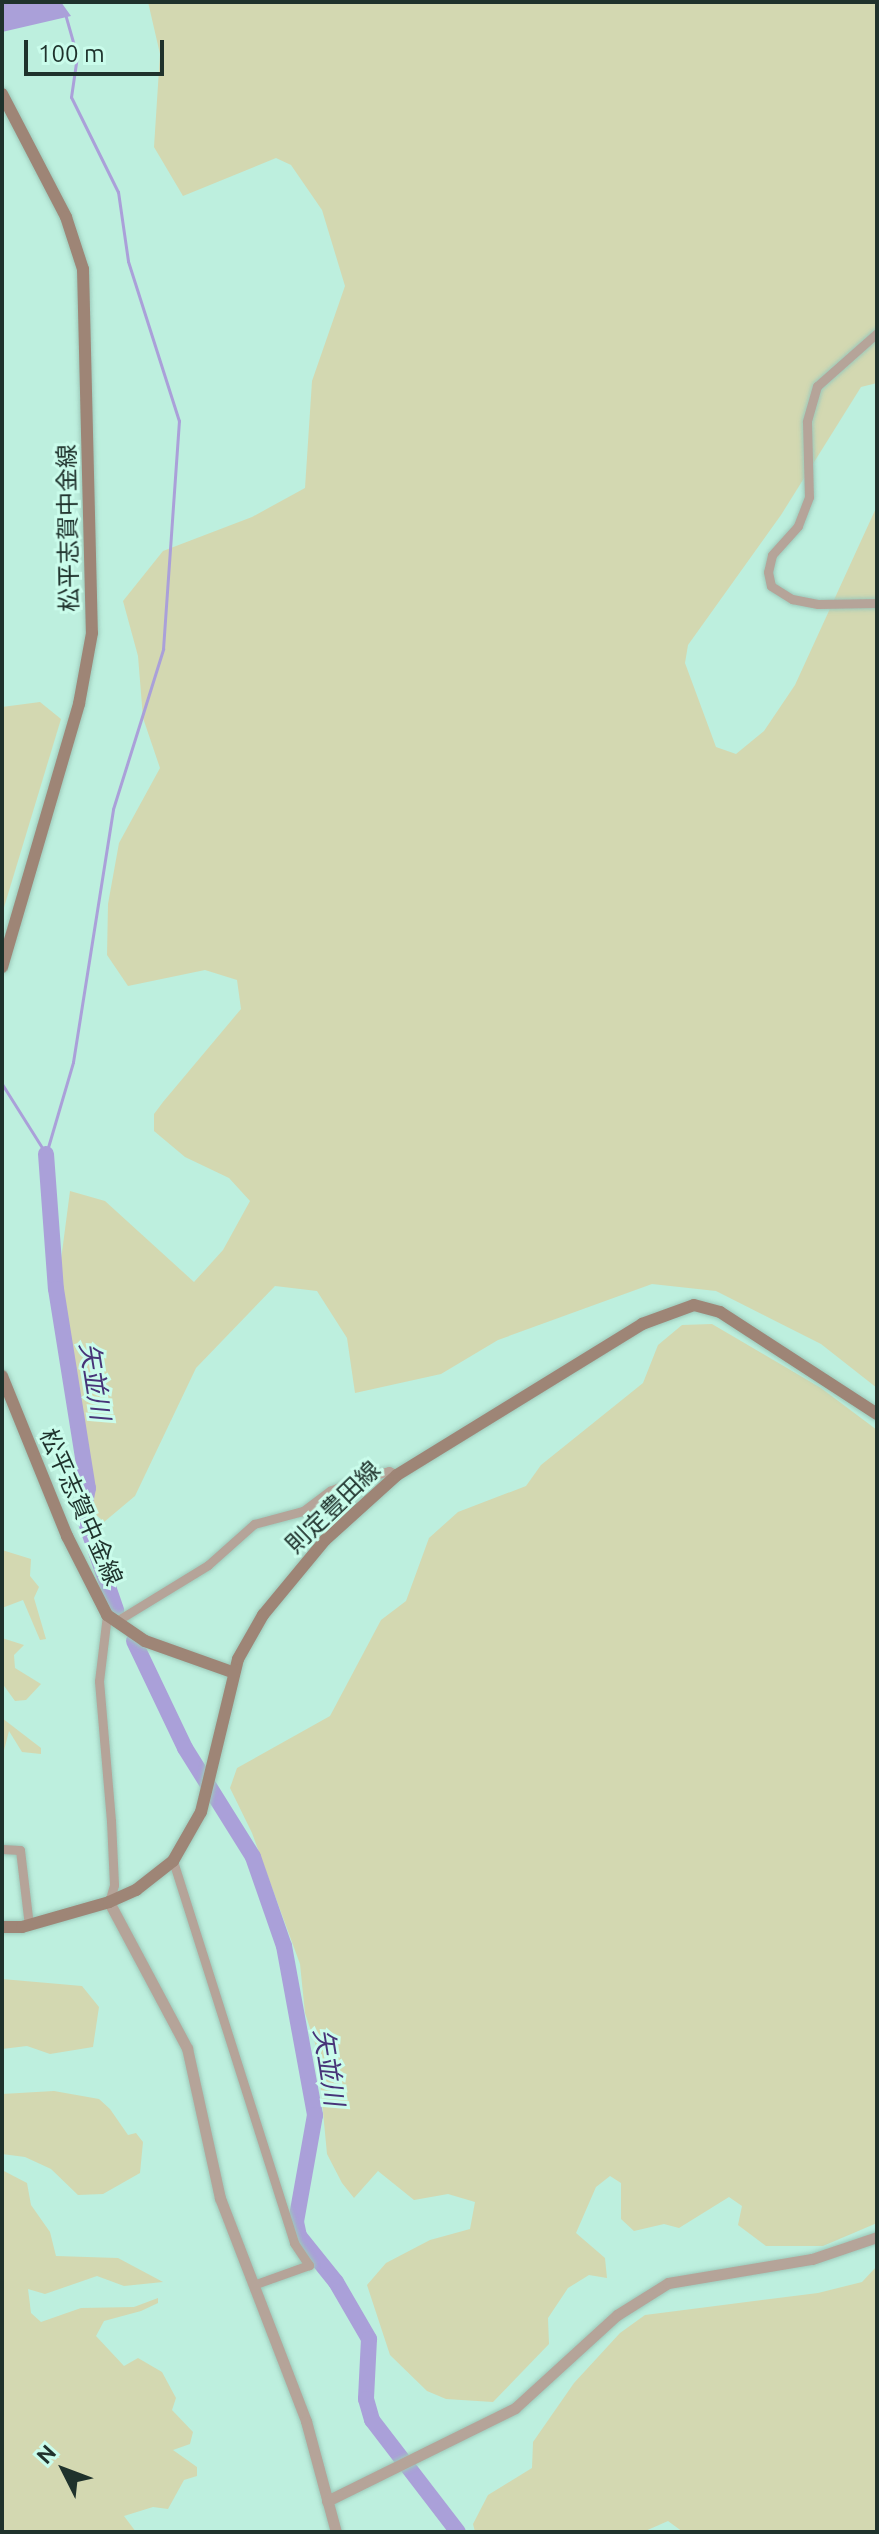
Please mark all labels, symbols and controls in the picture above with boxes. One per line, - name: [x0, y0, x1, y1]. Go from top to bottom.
- scale bar: [28, 24, 168, 74]
- text: 100 m: [38, 40, 105, 67]
- street label: 松平志賀中金線: [52, 444, 84, 612]
- water label: 矢並川: [73, 1340, 117, 1422]
- street label: 松平志賀中金線: [34, 1424, 128, 1590]
- street label: 則定豊田線: [280, 1455, 386, 1559]
- water label: 矢並川: [307, 2026, 351, 2108]
- north arrow: [24, 2430, 104, 2510]
- text: N: [31, 2439, 61, 2468]

